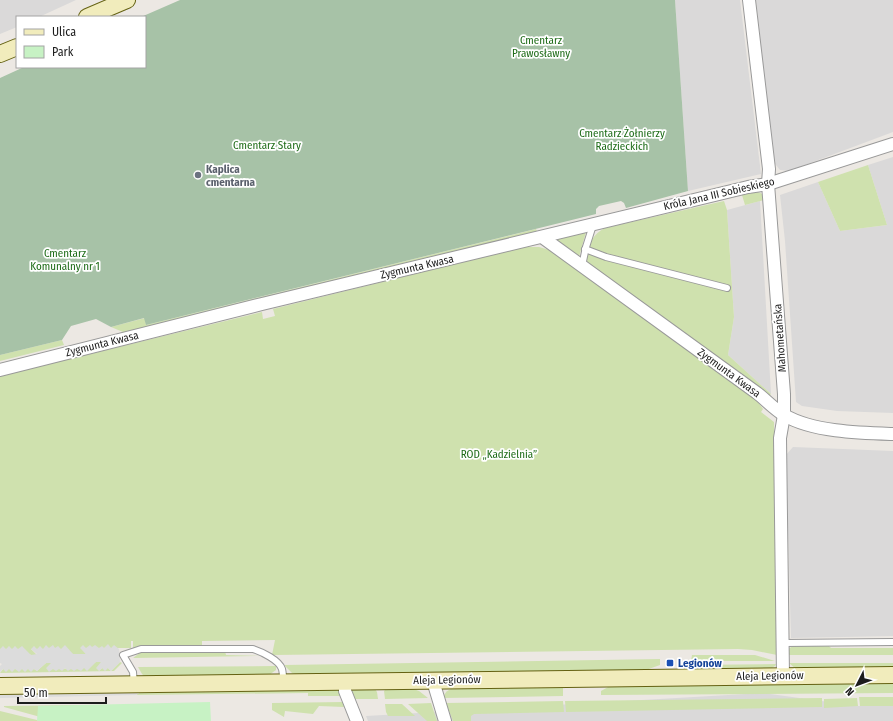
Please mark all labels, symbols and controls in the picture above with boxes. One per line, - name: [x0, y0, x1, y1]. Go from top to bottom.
- legend: [16, 16, 146, 68]
- text: Ulica: [52, 25, 76, 39]
- park label: Cmentarz Prawosławny: [512, 34, 570, 60]
- text: Park: [52, 45, 74, 59]
- park label: Cmentarz Żołnierzy Radzieckich: [579, 126, 665, 153]
- park label: Cmentarz Stary: [233, 139, 301, 152]
- place label: Kaplica cmentarna: [206, 163, 256, 189]
- marker: Kaplica cmentarna: [193, 170, 203, 180]
- street label: Króla Jana III Sobieskiego: [662, 175, 776, 213]
- park label: Cmentarz Komunalny nr 1: [30, 247, 100, 273]
- street label: Zygmunta Kwasa: [379, 252, 455, 282]
- street label: Mahometańska: [771, 303, 789, 373]
- street label: Zygmunta Kwasa: [64, 329, 140, 359]
- street label: Zygmunta Kwasa: [695, 346, 763, 400]
- park label: ROD „Kadzielnia”: [461, 448, 537, 461]
- place label: Legionów: [678, 657, 722, 670]
- marker: Legionów: [665, 658, 675, 668]
- north arrow: [837, 665, 877, 705]
- street label: Aleja Legionów: [736, 669, 804, 683]
- street label: Aleja Legionów: [413, 673, 481, 687]
- scale bar: [18, 679, 106, 705]
- text: N: [843, 685, 857, 698]
- text: 50 m: [24, 686, 48, 700]

